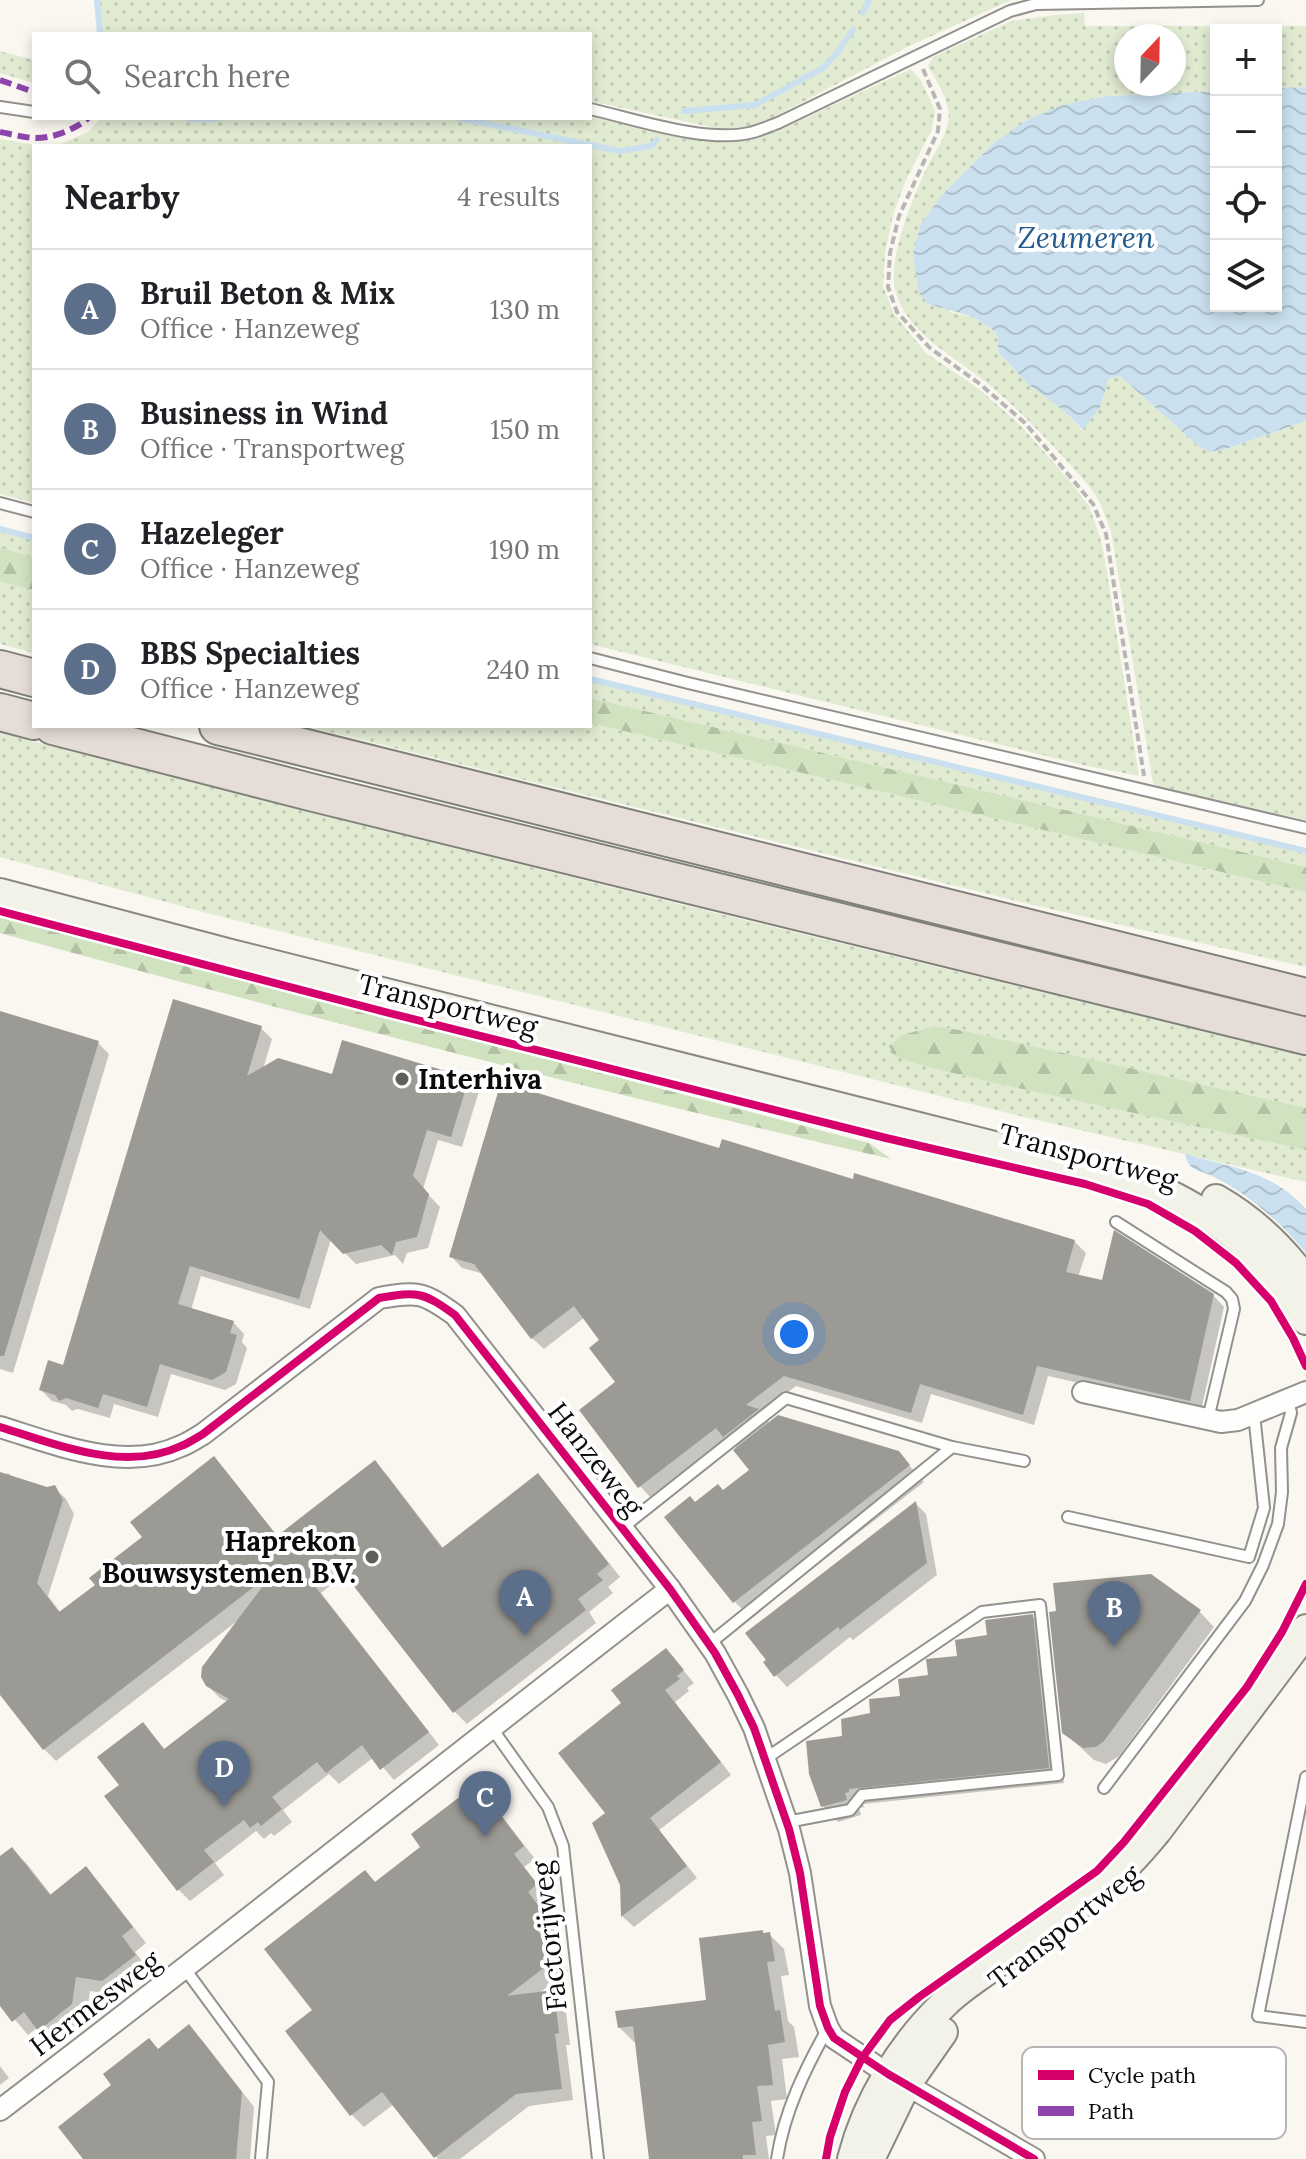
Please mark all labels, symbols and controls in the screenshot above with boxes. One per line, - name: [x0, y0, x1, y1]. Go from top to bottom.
- north arrow: [1114, 24, 1186, 96]
- map controls: [1210, 24, 1282, 312]
- button: +: [1210, 24, 1282, 96]
- search box: [32, 32, 592, 120]
- icon: search: [60, 54, 104, 98]
- text: Search here: [124, 57, 291, 95]
- button: −: [1210, 96, 1282, 168]
- button: locate: [1210, 168, 1282, 240]
- text: Nearby: [64, 175, 180, 218]
- text: 4 results: [457, 180, 560, 213]
- water label: Zeumeren: [1017, 218, 1155, 256]
- button: layers: [1210, 240, 1282, 312]
- text: Bruil Beton & Mix: [140, 274, 395, 312]
- text: A: [81, 293, 99, 326]
- text: 130 m: [490, 293, 560, 326]
- text: Office · Hanzeweg: [140, 312, 359, 345]
- text: Business in Wind: [140, 394, 388, 432]
- text: B: [81, 413, 99, 446]
- text: 150 m: [490, 413, 560, 446]
- text: Office · Transportweg: [140, 432, 404, 465]
- text: Hazeleger: [140, 514, 284, 552]
- text: C: [81, 533, 99, 566]
- text: 190 m: [489, 533, 560, 566]
- text: Office · Hanzeweg: [140, 552, 359, 585]
- text: BBS Specialties: [140, 634, 360, 672]
- text: D: [80, 653, 100, 686]
- text: 240 m: [486, 653, 560, 686]
- text: Office · Hanzeweg: [140, 672, 359, 705]
- street label: Transportweg: [355, 965, 542, 1045]
- place label: Interhiva: [418, 1061, 542, 1097]
- marker: Interhiva: [393, 1070, 411, 1088]
- street label: Transportweg: [995, 1115, 1182, 1197]
- your location: [774, 1314, 814, 1354]
- street label: Hanzeweg: [540, 1395, 652, 1524]
- place label: Haprekon Bouwsystemen B.V.: [101, 1523, 356, 1591]
- marker: Haprekon Bouwsystemen B.V.: [363, 1548, 381, 1566]
- pin: A: [499, 1570, 551, 1636]
- pin: B: [1088, 1581, 1140, 1647]
- pin: D: [198, 1741, 250, 1807]
- pin: C: [459, 1771, 511, 1837]
- street label: Transportweg: [981, 1856, 1148, 1998]
- street label: Factorijweg: [523, 1859, 575, 2013]
- street label: Hermesweg: [22, 1942, 168, 2064]
- legend: [1022, 2047, 1286, 2139]
- text: Cycle path: [1088, 2061, 1196, 2089]
- text: Path: [1088, 2097, 1134, 2125]

